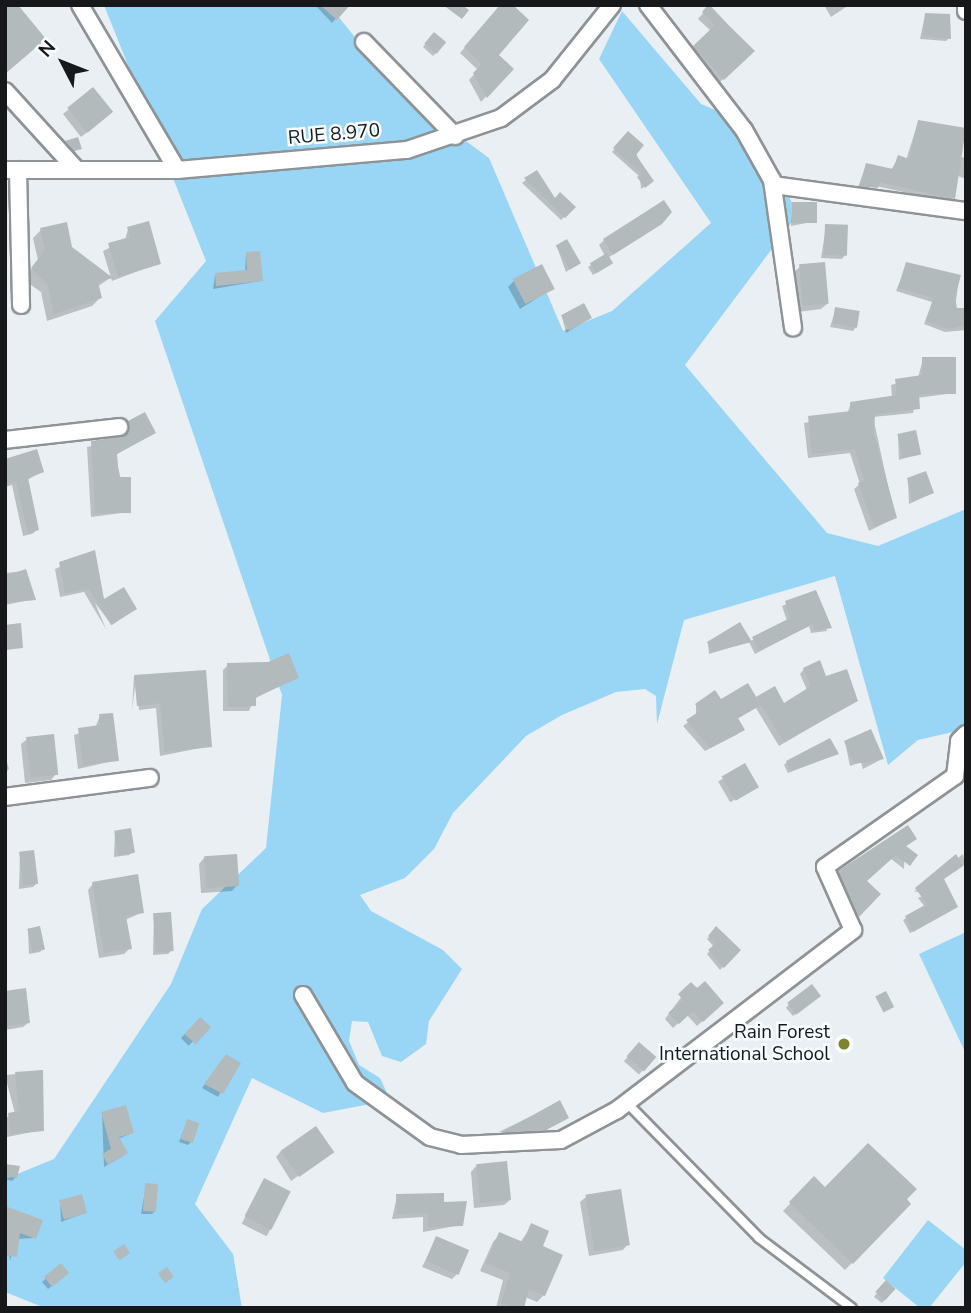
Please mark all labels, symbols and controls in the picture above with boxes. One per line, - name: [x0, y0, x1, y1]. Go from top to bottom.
- north arrow: [28, 28, 98, 98]
- text: N: [33, 35, 62, 63]
- street label: RUE 8.970: [287, 120, 381, 150]
- place label: Rain Forest International School: [659, 1022, 830, 1066]
- marker: Rain Forest International School: [836, 1036, 852, 1052]

